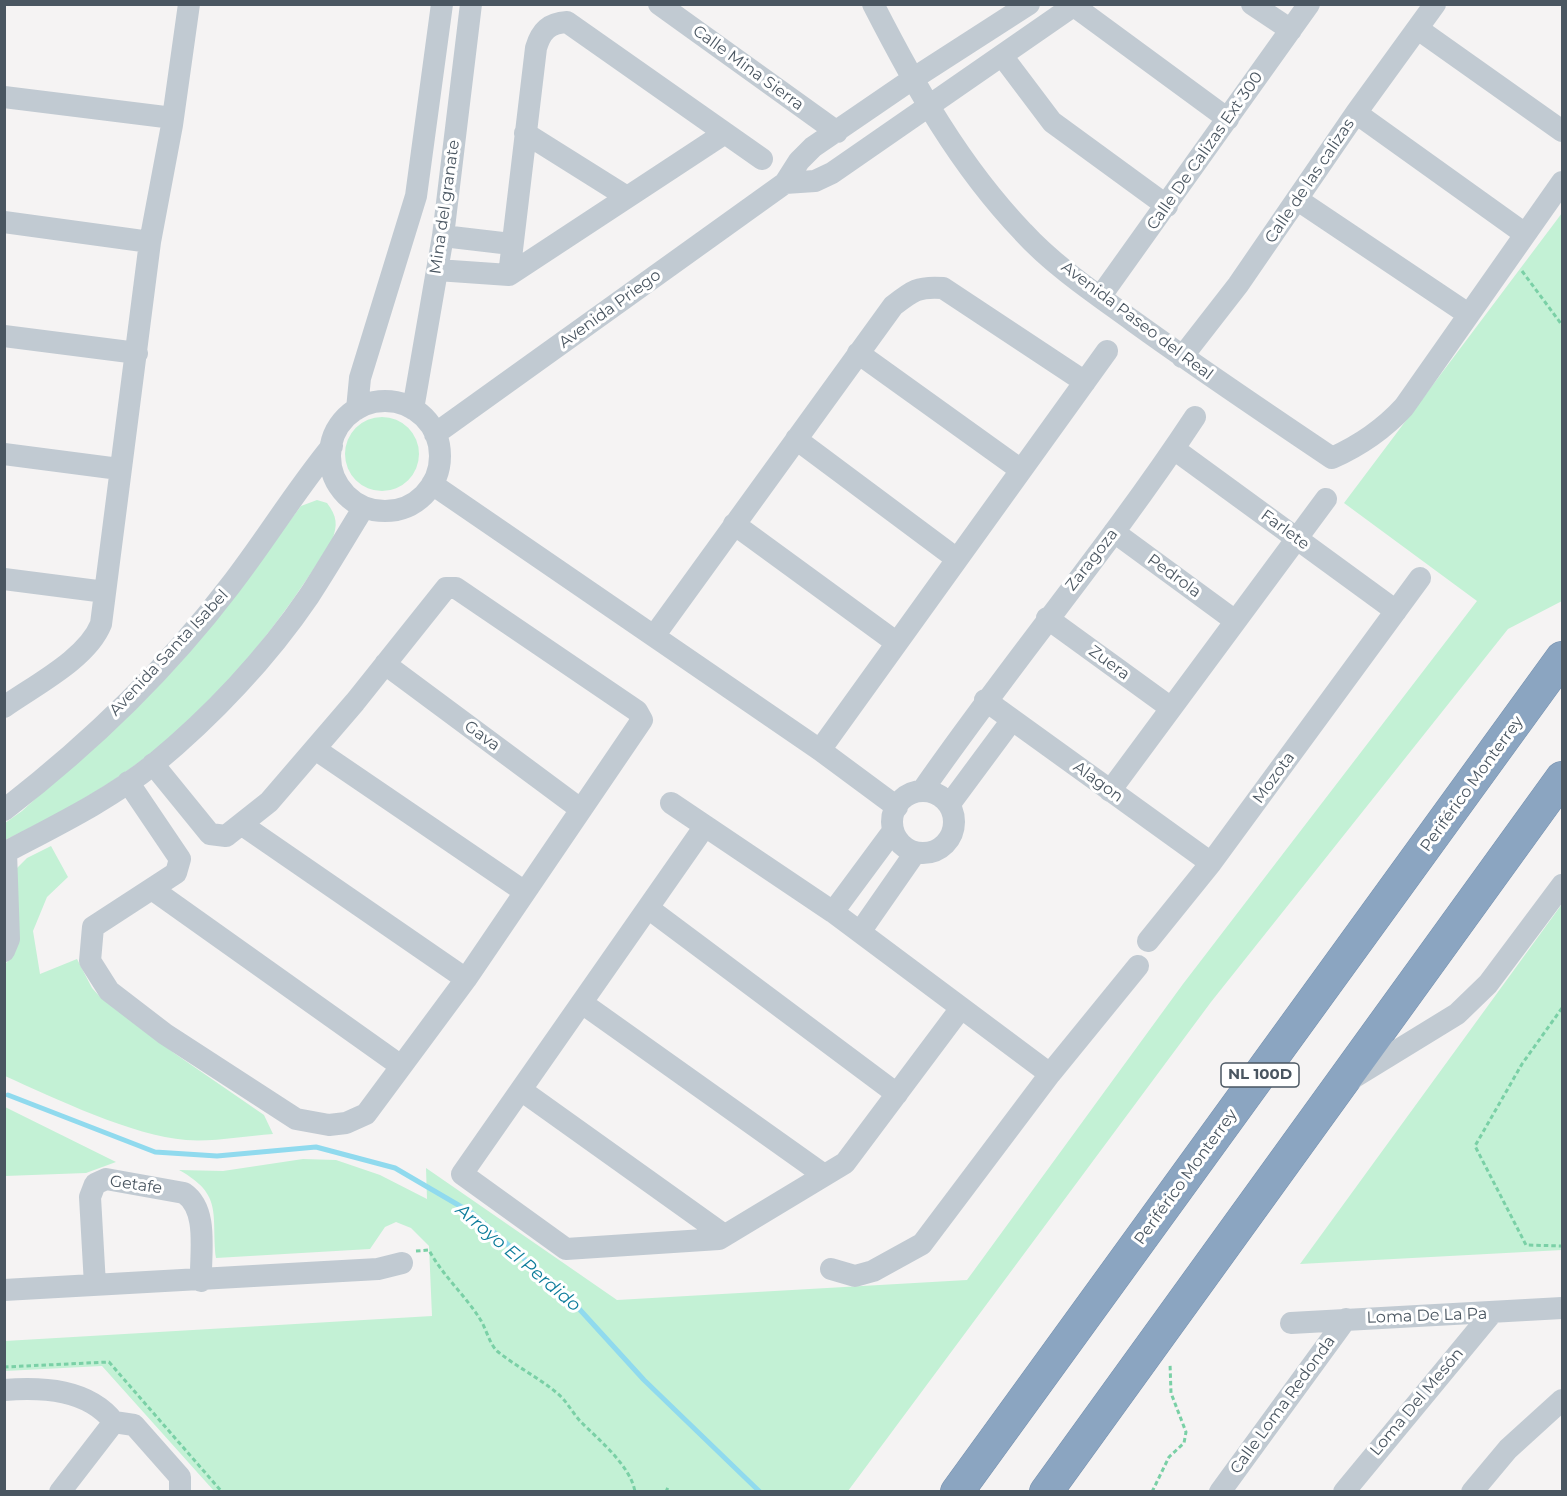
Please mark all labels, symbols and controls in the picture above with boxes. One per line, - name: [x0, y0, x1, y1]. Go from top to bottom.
- street label: Calle Mina Sierra: [689, 21, 807, 115]
- street label: Calle De Calizas Ext 300: [1143, 68, 1267, 234]
- street label: Calle de las calizas: [1261, 115, 1359, 247]
- street label: Mina del granate: [426, 139, 464, 275]
- street label: Avenida Paseo del Real: [1057, 258, 1217, 384]
- street label: Avenida Priego: [555, 266, 665, 352]
- street label: Farlete: [1257, 506, 1313, 554]
- street label: Zaragoza: [1062, 525, 1122, 595]
- street label: Pedrola: [1143, 550, 1205, 602]
- street label: Avenida Santa Isabel: [106, 586, 232, 720]
- street label: Zuera: [1085, 642, 1133, 684]
- street label: Periférico Monterrey: [1416, 712, 1528, 856]
- street label: Gava: [460, 717, 504, 755]
- street label: Mozota: [1249, 749, 1299, 807]
- street label: Alagon: [1069, 757, 1127, 807]
- road number: NL 100D: [1221, 1063, 1299, 1087]
- street label: Periférico Monterrey: [1130, 1105, 1242, 1249]
- street label: Getafe: [109, 1172, 163, 1198]
- water label: Arroyo El Perdido: [451, 1200, 585, 1316]
- street label: Loma De La Pa: [1366, 1304, 1488, 1328]
- street label: Calle Loma Redonda: [1226, 1332, 1340, 1478]
- street label: Loma Del Mesón: [1366, 1344, 1468, 1460]

